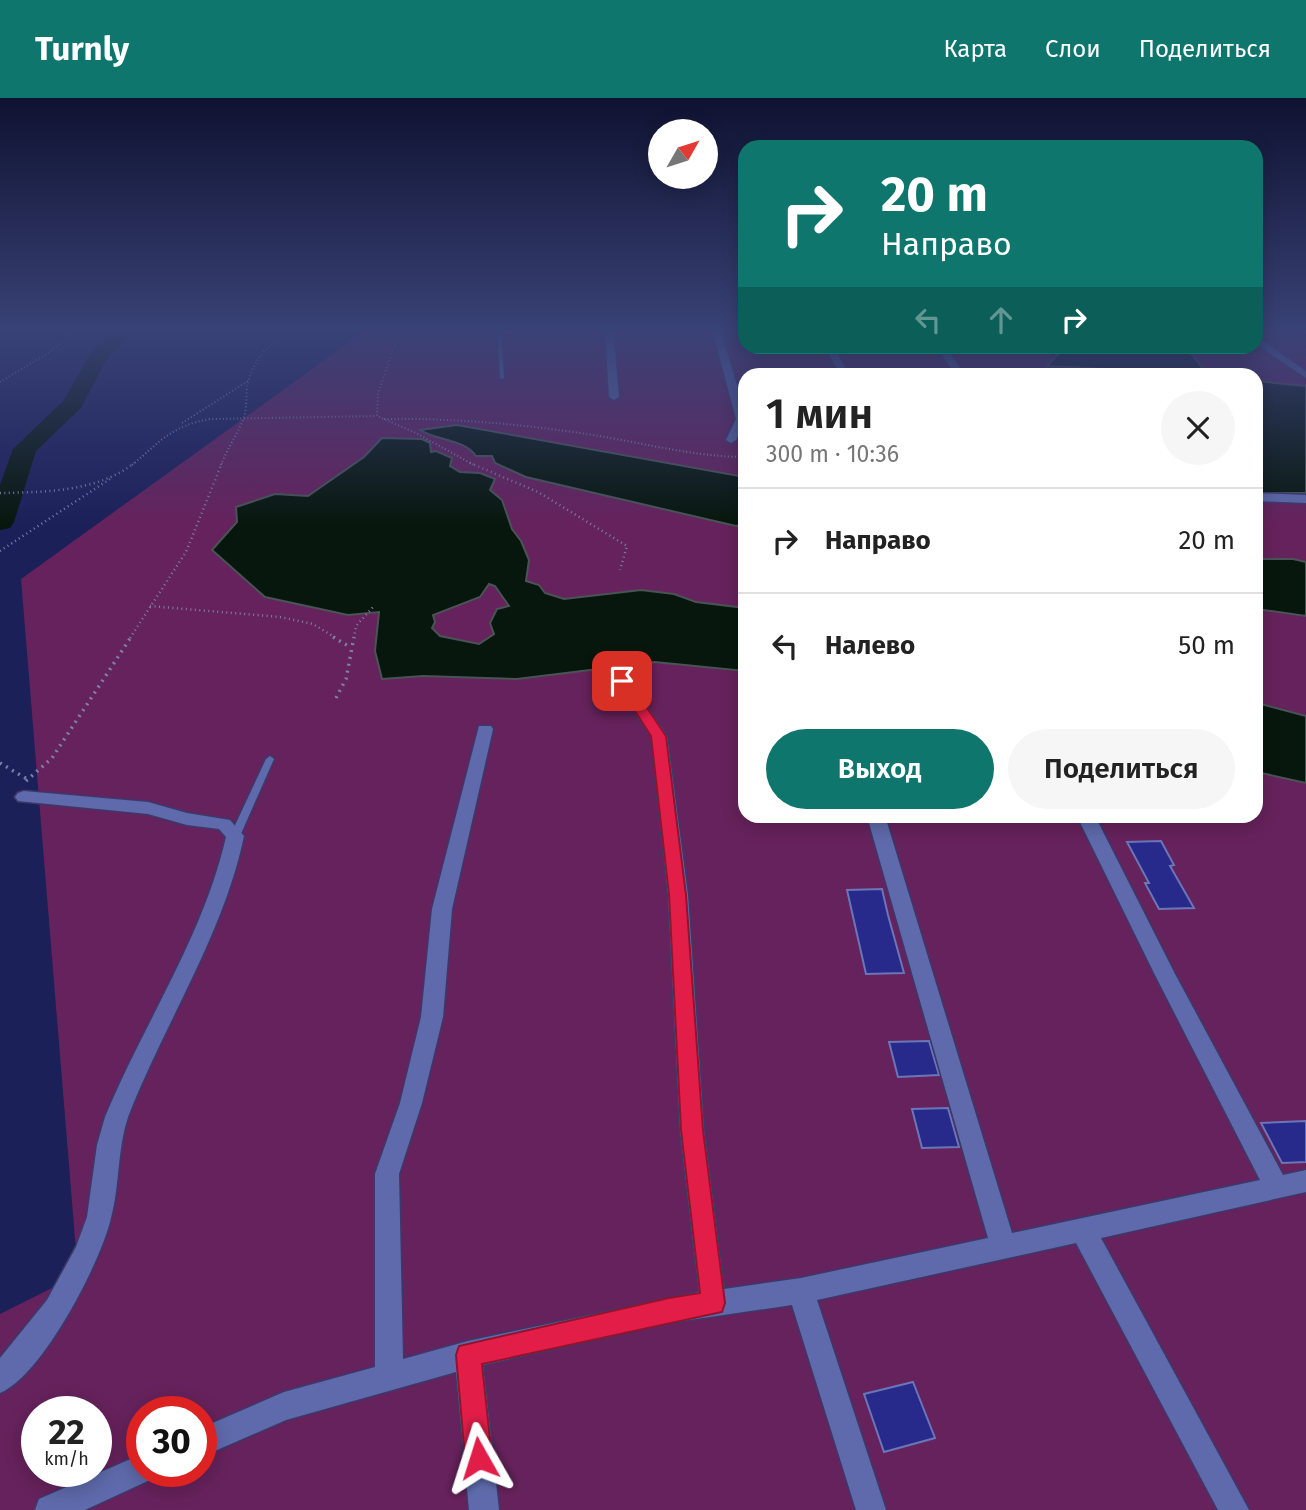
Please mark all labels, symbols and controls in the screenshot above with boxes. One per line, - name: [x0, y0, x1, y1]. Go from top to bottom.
- text: Turnly: [35, 29, 129, 69]
- text: Карта: [943, 35, 1007, 63]
- text: Слои: [1045, 35, 1101, 63]
- text: Поделиться: [1139, 35, 1271, 63]
- north arrow: [648, 119, 718, 189]
- map controls: [648, 119, 718, 189]
- text: 20 m: [881, 165, 988, 224]
- icon: right: [766, 168, 857, 259]
- text: Направо: [881, 225, 1012, 263]
- icon: left: [909, 301, 947, 339]
- icon: ahead: [982, 301, 1020, 339]
- icon: right: [1055, 301, 1093, 339]
- text: 1 мин: [766, 389, 873, 439]
- button: close: [1161, 391, 1235, 465]
- text: 300 m · 10:36: [766, 440, 899, 468]
- icon: right: [766, 522, 804, 560]
- text: Направо: [825, 525, 931, 556]
- text: 20 m: [1178, 525, 1235, 556]
- icon: left: [766, 627, 804, 665]
- text: Налево: [825, 630, 915, 661]
- text: 50 m: [1178, 630, 1235, 661]
- pin: [592, 651, 652, 711]
- icon: arrive: [603, 662, 641, 700]
- button: Выход: [766, 729, 994, 809]
- button: Поделиться: [1008, 729, 1235, 809]
- speed limit sign: 30: [126, 1396, 217, 1487]
- text: 22: [48, 1411, 85, 1453]
- position arrow: [442, 1421, 516, 1495]
- text: km/h: [44, 1448, 89, 1470]

